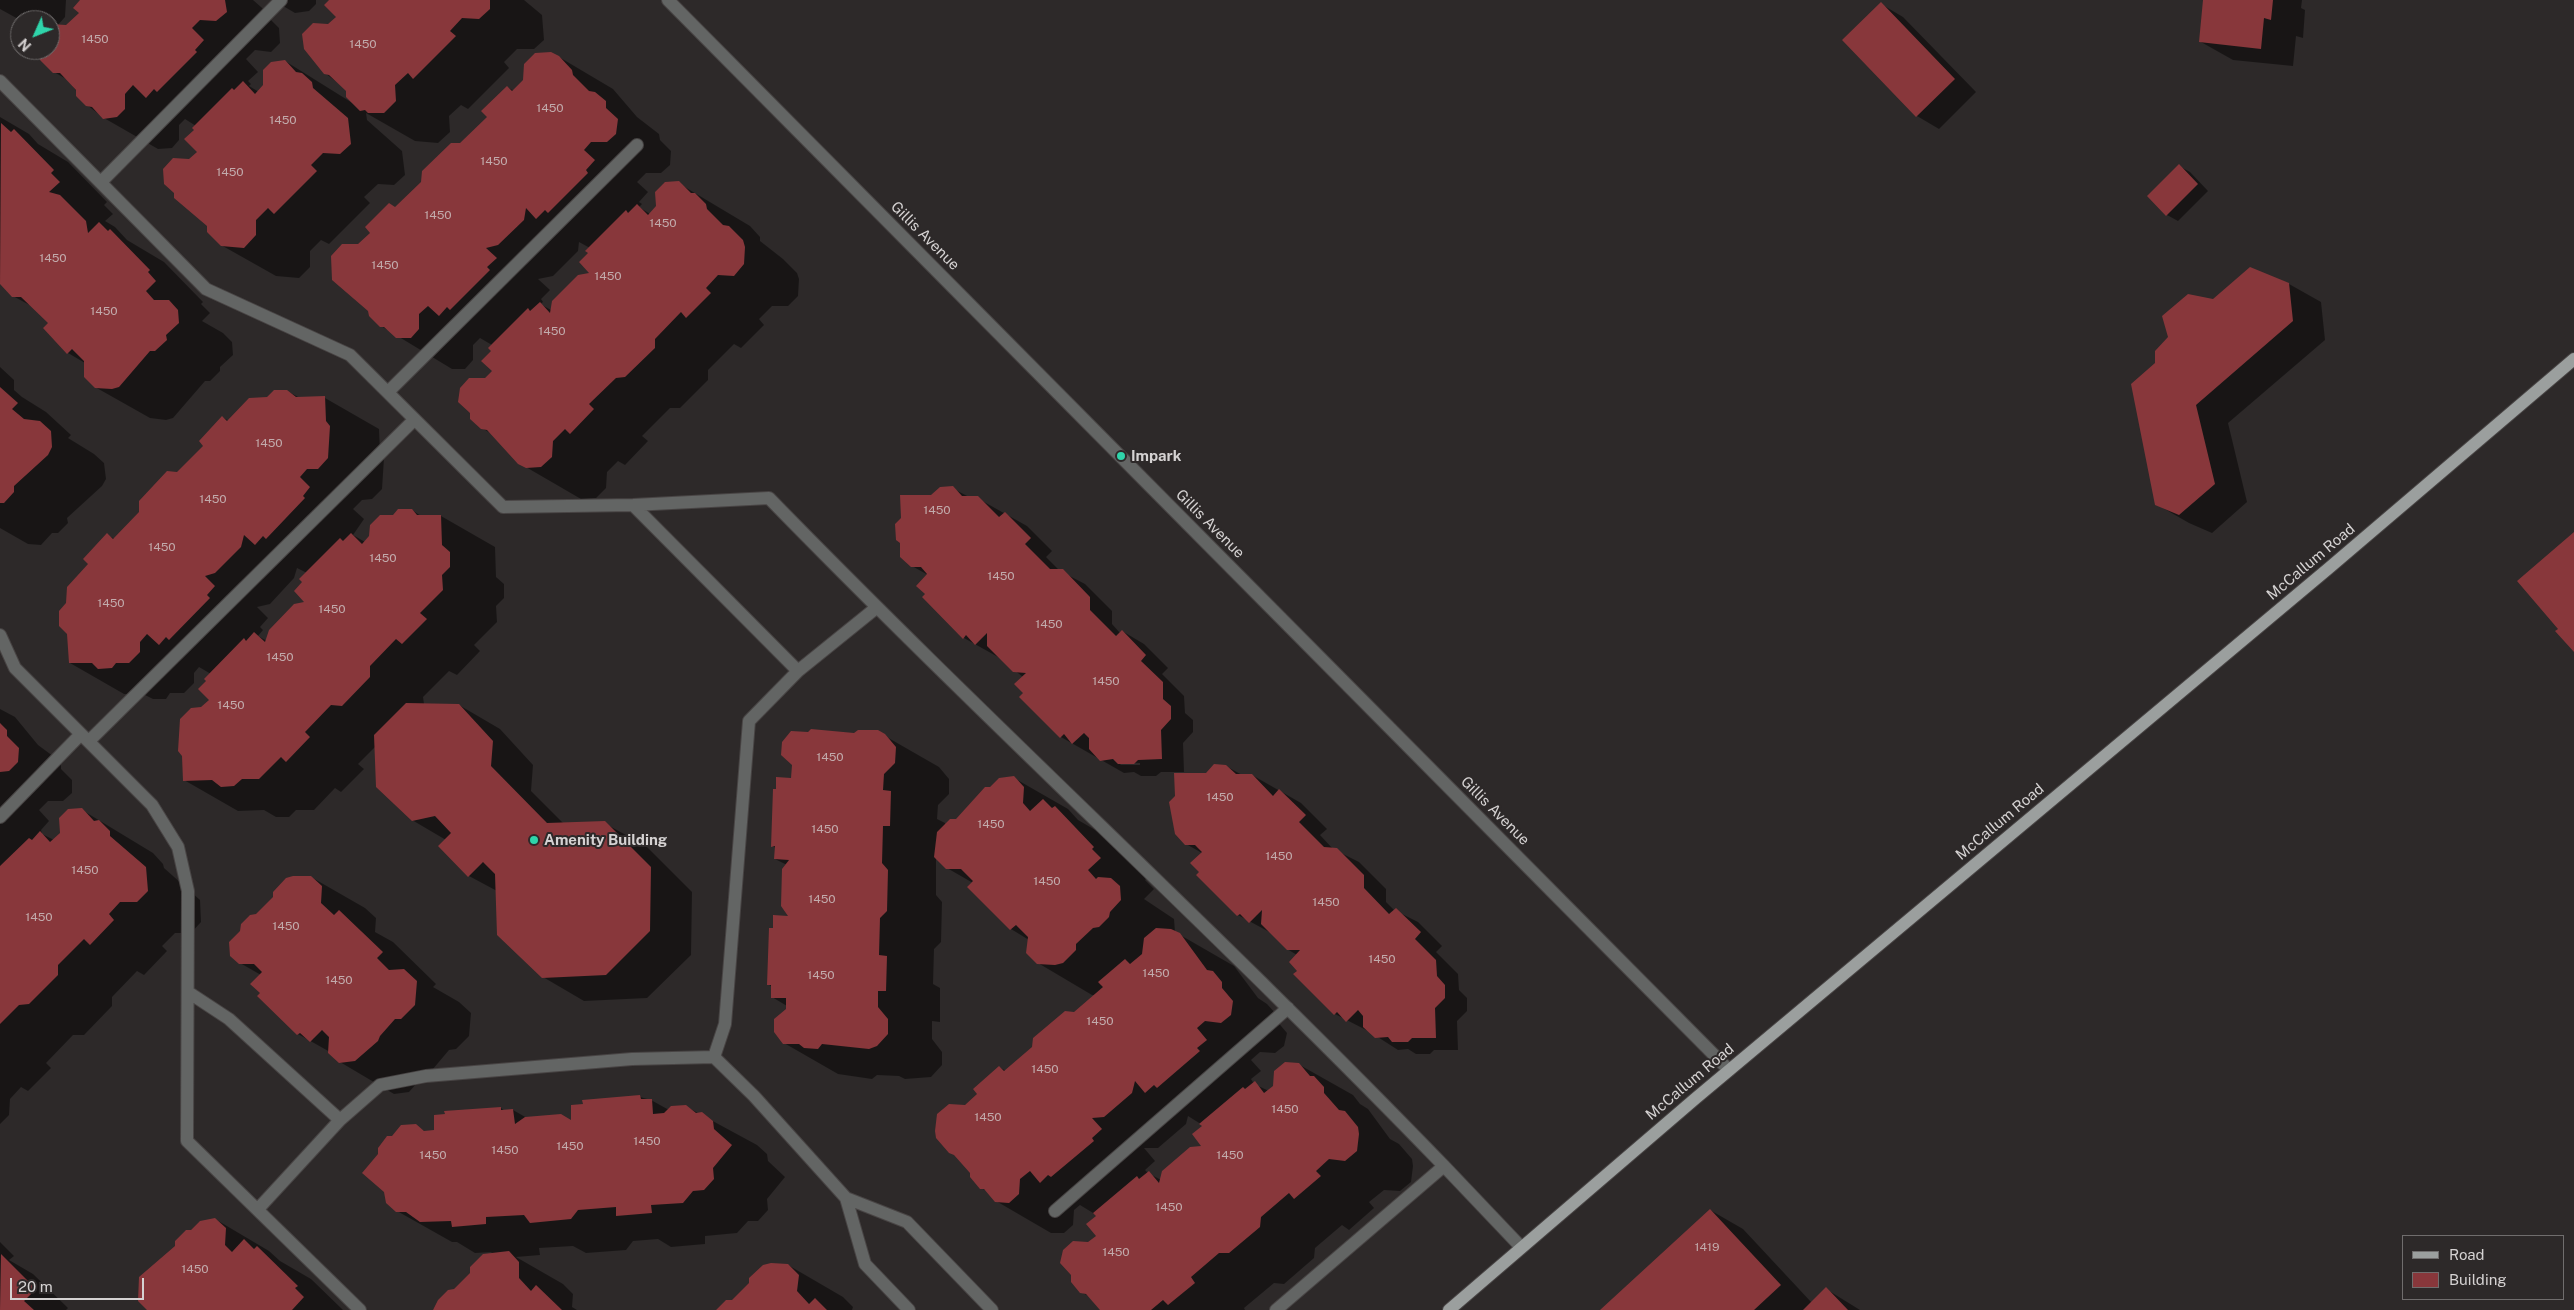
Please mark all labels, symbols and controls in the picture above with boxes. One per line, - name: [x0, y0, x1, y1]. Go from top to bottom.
- north arrow: [10, 10, 60, 60]
- house number: 1450: [81, 32, 109, 46]
- text: N: [15, 35, 34, 54]
- house number: 1450: [349, 37, 377, 51]
- house number: 1450: [536, 101, 564, 115]
- house number: 1450: [269, 113, 297, 127]
- house number: 1450: [480, 154, 508, 168]
- house number: 1450: [216, 165, 244, 179]
- street label: Gillis Avenue: [887, 198, 963, 274]
- house number: 1450: [424, 208, 452, 222]
- house number: 1450: [649, 216, 677, 230]
- house number: 1450: [39, 251, 67, 265]
- house number: 1450: [371, 258, 399, 272]
- house number: 1450: [594, 269, 622, 283]
- house number: 1450: [90, 304, 118, 318]
- house number: 1450: [538, 324, 566, 338]
- house number: 1450: [255, 436, 283, 450]
- place label: Impark: [1131, 447, 1181, 465]
- marker: Impark: [1115, 450, 1127, 462]
- street label: Gillis Avenue: [1172, 486, 1248, 562]
- house number: 1450: [199, 492, 227, 506]
- house number: 1450: [923, 503, 951, 517]
- street label: McCallum Road: [2263, 520, 2359, 604]
- house number: 1450: [148, 540, 176, 554]
- house number: 1450: [369, 551, 397, 565]
- house number: 1450: [987, 569, 1015, 583]
- house number: 1450: [97, 596, 125, 610]
- house number: 1450: [318, 602, 346, 616]
- house number: 1450: [1035, 617, 1063, 631]
- house number: 1450: [266, 650, 294, 664]
- house number: 1450: [1092, 674, 1120, 688]
- house number: 1450: [217, 698, 245, 712]
- house number: 1450: [816, 750, 844, 764]
- street label: Gillis Avenue: [1457, 773, 1533, 849]
- street label: McCallum Road: [1952, 780, 2048, 864]
- house number: 1450: [1206, 790, 1234, 804]
- house number: 1450: [977, 817, 1005, 831]
- house number: 1450: [811, 822, 839, 836]
- place label: Amenity Building: [544, 831, 667, 849]
- marker: Amenity Building: [528, 834, 540, 846]
- house number: 1450: [1265, 849, 1293, 863]
- house number: 1450: [71, 863, 99, 877]
- house number: 1450: [1033, 874, 1061, 888]
- house number: 1450: [808, 892, 836, 906]
- house number: 1450: [1312, 895, 1340, 909]
- house number: 1450: [25, 910, 53, 924]
- house number: 1450: [272, 919, 300, 933]
- house number: 1450: [1368, 952, 1396, 966]
- house number: 1450: [1142, 966, 1170, 980]
- house number: 1450: [807, 968, 835, 982]
- house number: 1450: [325, 973, 353, 987]
- house number: 1450: [1086, 1014, 1114, 1028]
- street label: McCallum Road: [1642, 1040, 1738, 1124]
- house number: 1450: [1031, 1062, 1059, 1076]
- house number: 1450: [1271, 1102, 1299, 1116]
- house number: 1450: [974, 1110, 1002, 1124]
- house number: 1450: [633, 1134, 661, 1148]
- house number: 1450: [556, 1139, 584, 1153]
- house number: 1450: [491, 1143, 519, 1157]
- house number: 1450: [419, 1148, 447, 1162]
- house number: 1450: [1216, 1148, 1244, 1162]
- house number: 1450: [1155, 1200, 1183, 1214]
- legend: [2402, 1235, 2564, 1300]
- house number: 1419: [1695, 1240, 1719, 1254]
- house number: 1450: [1102, 1245, 1130, 1259]
- text: Road: [2449, 1246, 2485, 1263]
- house number: 1450: [181, 1262, 209, 1276]
- scale bar: [12, 1268, 146, 1300]
- text: Building: [2449, 1271, 2507, 1288]
- text: 20 m: [18, 1278, 53, 1295]

